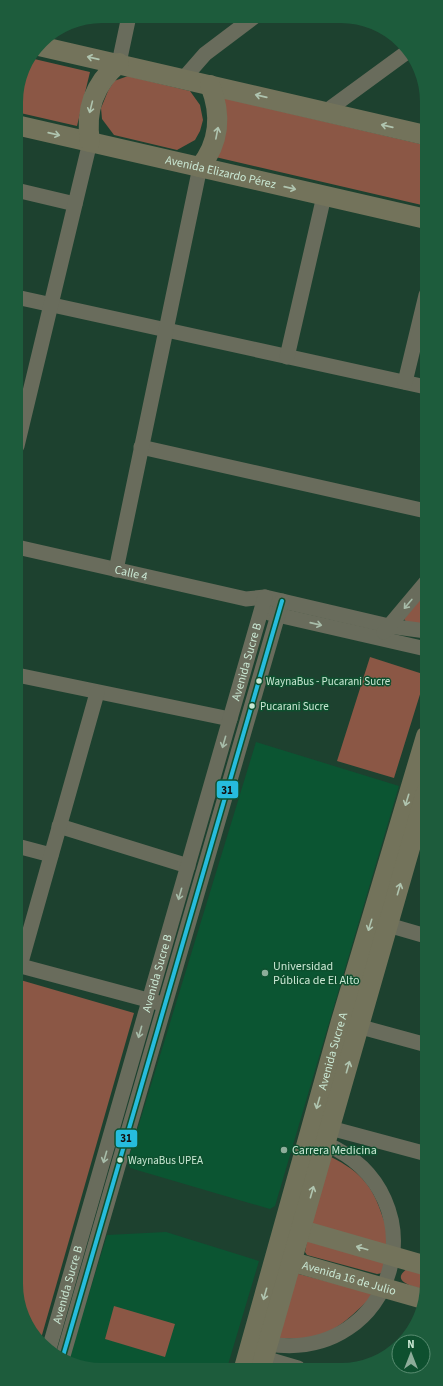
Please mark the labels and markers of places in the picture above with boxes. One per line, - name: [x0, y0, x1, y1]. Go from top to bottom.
- place label: WaynaBus - Pucarani Sucre: [266, 674, 391, 689]
- marker: WaynaBus - Pucarani Sucre: [254, 676, 264, 686]
- place label: Pucarani Sucre: [260, 699, 329, 714]
- marker: Pucarani Sucre: [247, 701, 257, 711]
- place label: Universidad Pública de El Alto: [273, 958, 360, 989]
- marker: Universidad Pública de El Alto: [260, 968, 270, 978]
- place label: Carrera Medicina: [292, 1142, 377, 1159]
- marker: Carrera Medicina: [279, 1145, 289, 1155]
- place label: WaynaBus UPEA: [128, 1153, 203, 1168]
- marker: WaynaBus UPEA: [115, 1155, 125, 1165]

